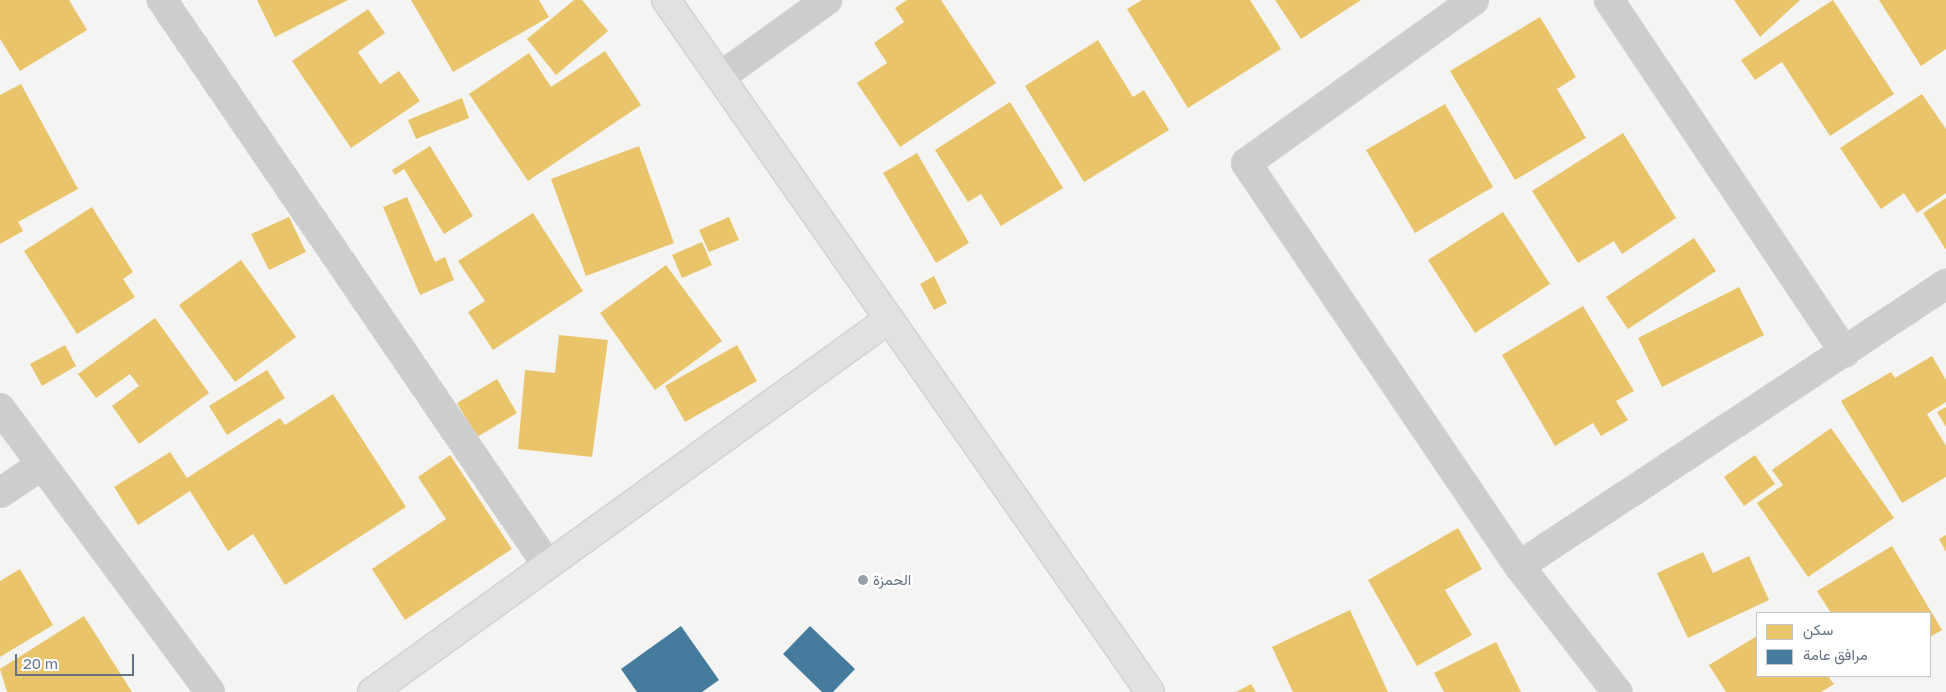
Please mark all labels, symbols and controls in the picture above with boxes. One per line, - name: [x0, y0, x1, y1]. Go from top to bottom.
- place label: الحمزة: [873, 571, 911, 589]
- marker: الحمزة: [857, 574, 869, 586]
- legend: [1756, 612, 1931, 677]
- text: سكن: [1803, 620, 1833, 638]
- scale bar: [18, 644, 136, 676]
- text: مرافق عامة: [1803, 645, 1868, 663]
- text: 20 m: [23, 654, 58, 672]

